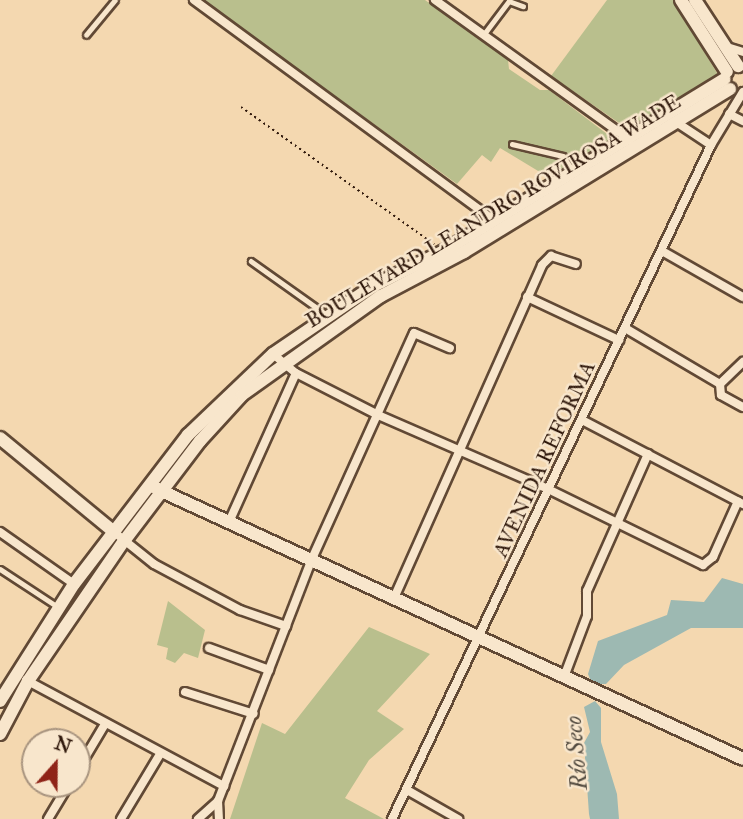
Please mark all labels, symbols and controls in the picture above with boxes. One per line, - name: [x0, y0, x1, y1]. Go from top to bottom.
- street label: BOULEVARD LEANDRO ROVIROSA WADE: [301, 89, 685, 333]
- street label: AVENIDA REFORMA: [487, 357, 601, 561]
- water label: Río Seco: [559, 715, 593, 791]
- north arrow: [21, 728, 91, 798]
- text: N: [51, 731, 75, 758]

